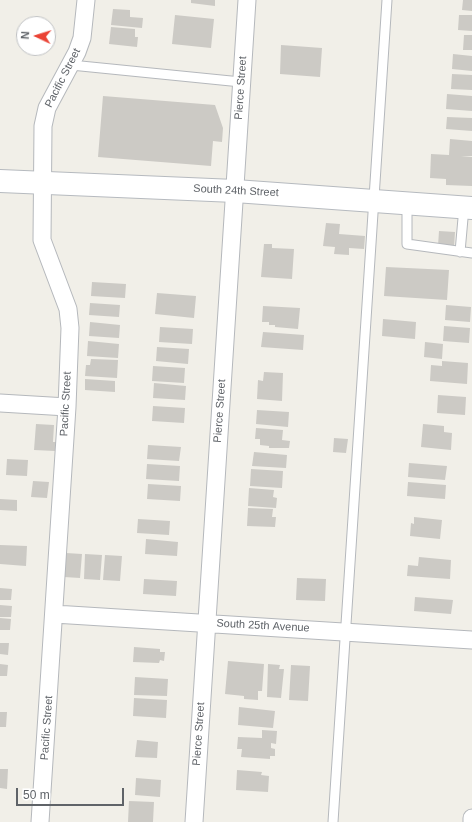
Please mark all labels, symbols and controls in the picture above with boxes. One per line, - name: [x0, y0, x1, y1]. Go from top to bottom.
- north arrow: [16, 16, 56, 56]
- text: N: [19, 31, 31, 40]
- street label: Pacific Street: [42, 46, 84, 110]
- street label: Pierce Street: [232, 56, 250, 120]
- street label: South 24th Street: [193, 182, 279, 200]
- street label: Pacific Street: [58, 371, 74, 437]
- street label: Pierce Street: [211, 379, 229, 443]
- street label: South 25th Avenue: [216, 617, 310, 635]
- street label: Pacific Street: [38, 695, 56, 761]
- street label: Pierce Street: [190, 702, 208, 766]
- scale bar: [18, 780, 126, 806]
- text: 50 m: [23, 788, 50, 802]

